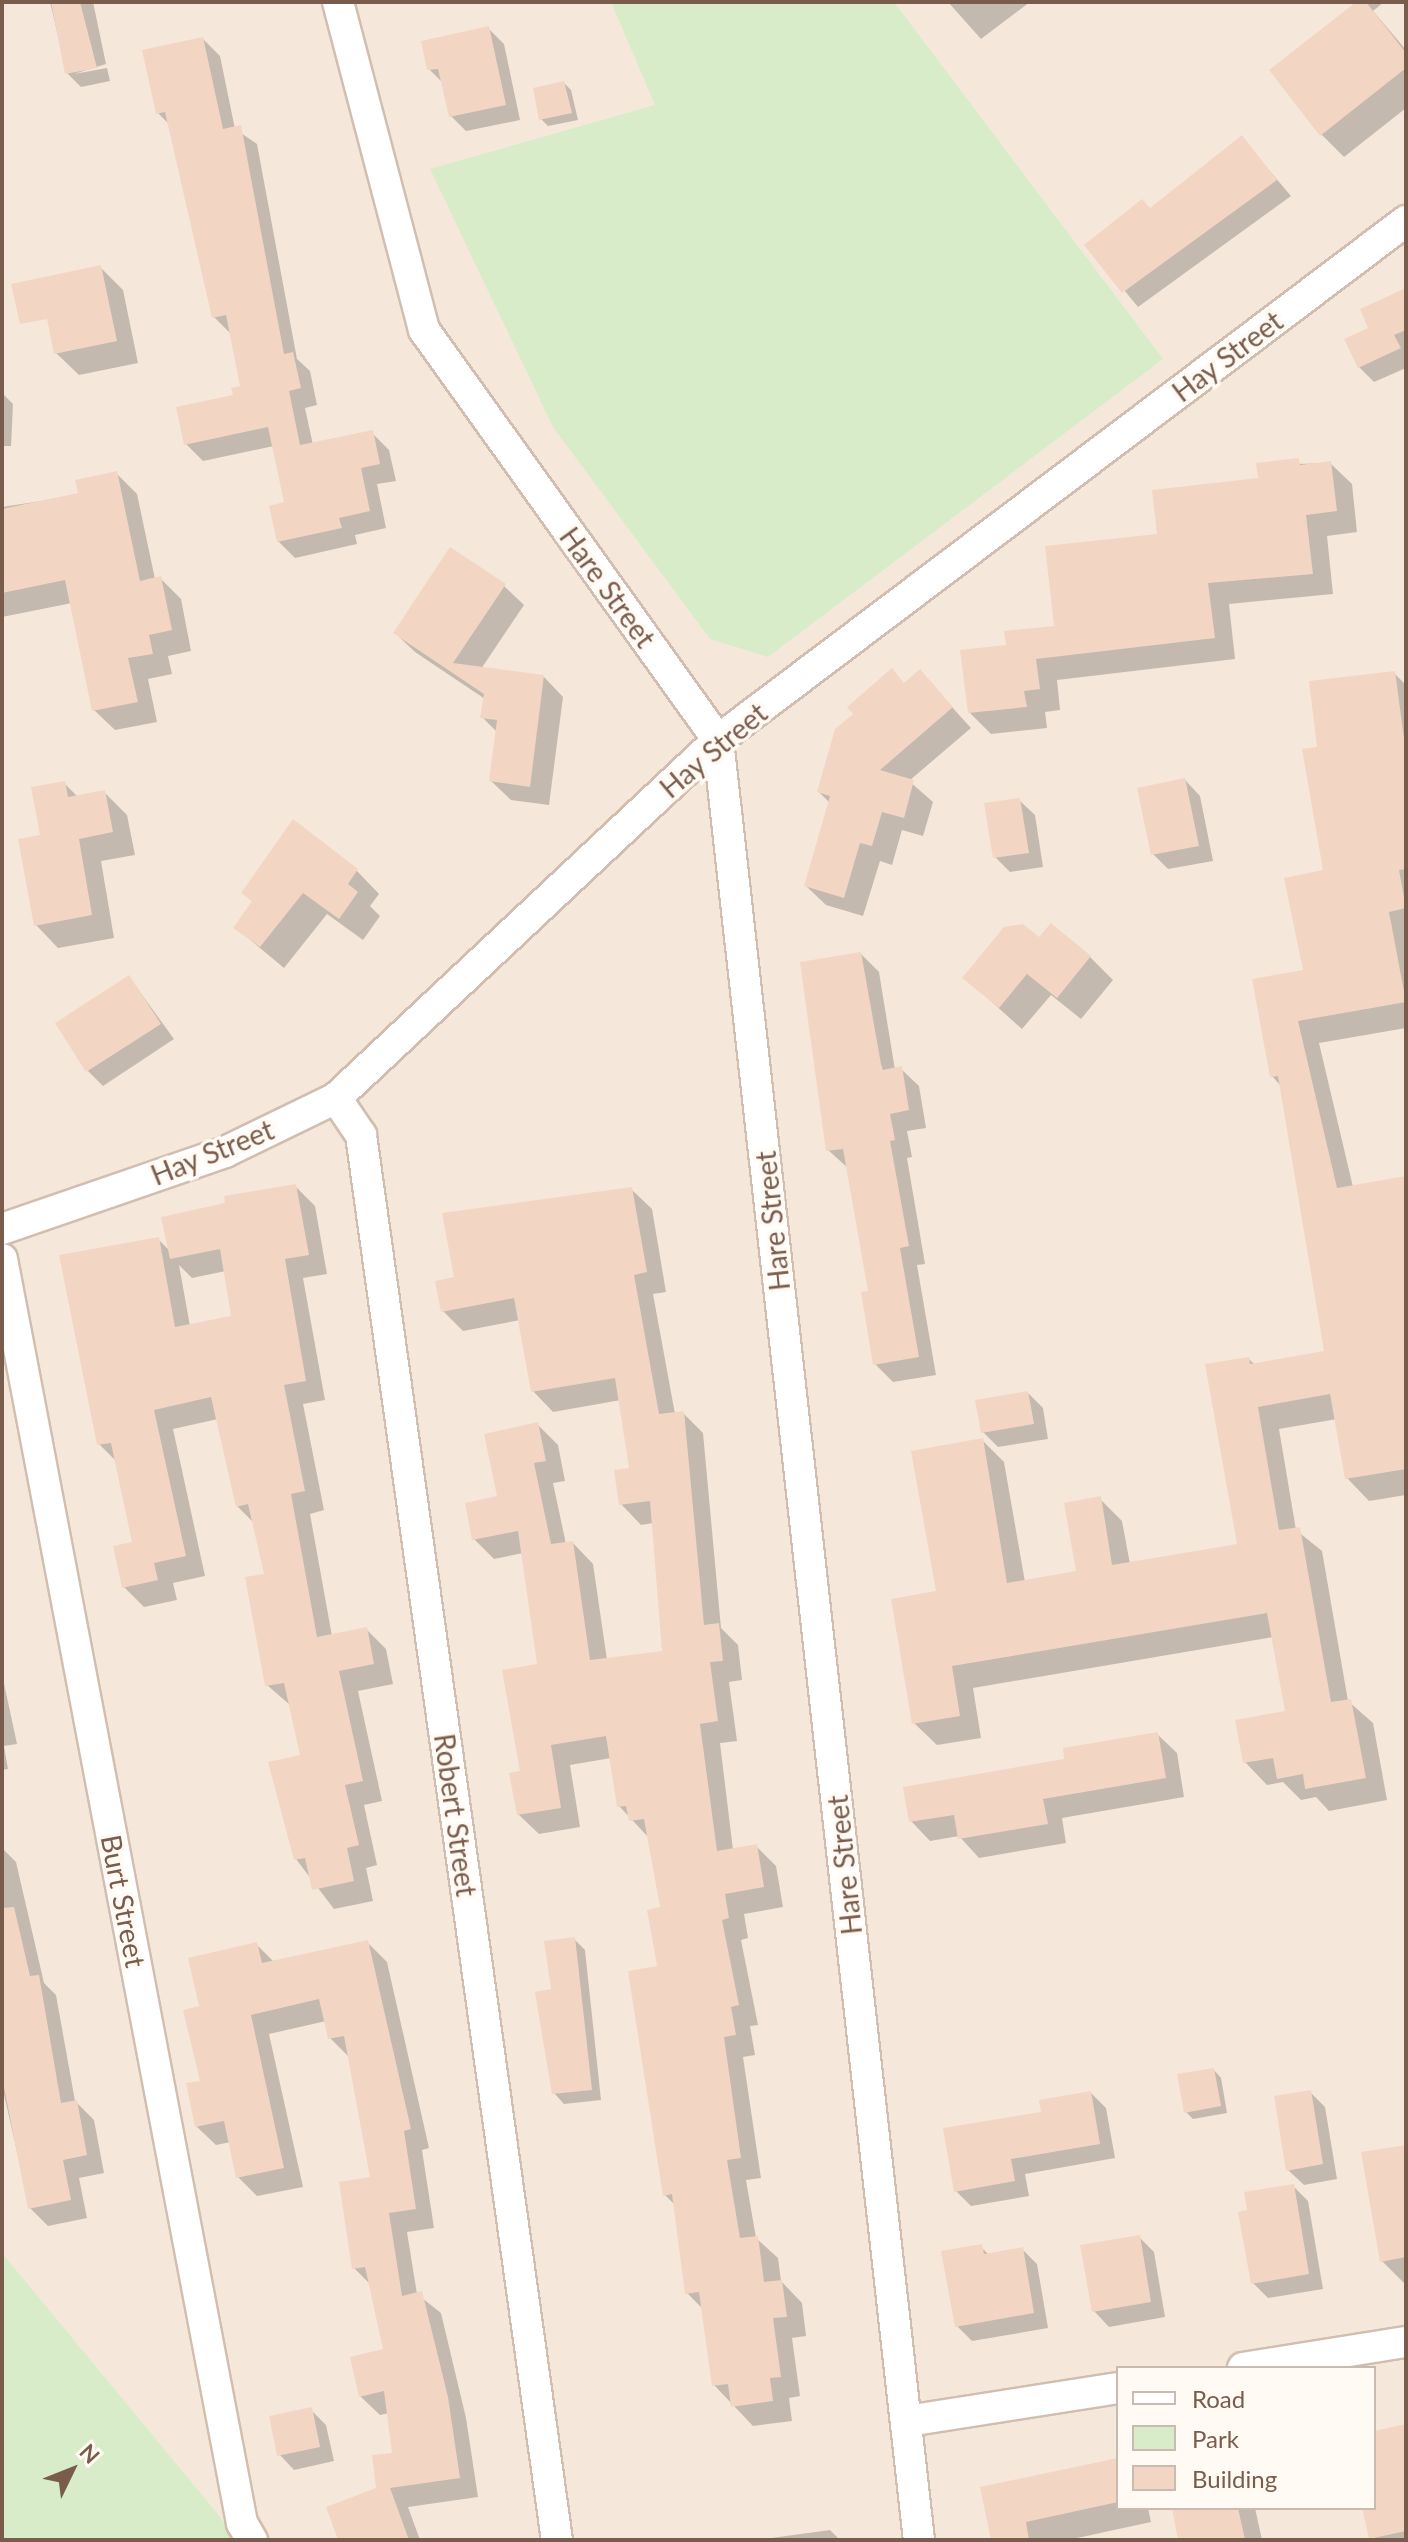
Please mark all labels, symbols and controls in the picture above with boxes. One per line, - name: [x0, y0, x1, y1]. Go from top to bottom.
- street label: Hay Street: [1165, 304, 1289, 408]
- street label: Hare Street: [553, 520, 663, 654]
- street label: Hay Street: [652, 695, 774, 805]
- street label: Hay Street: [146, 1112, 278, 1192]
- street label: Hare Street: [748, 1150, 796, 1292]
- street label: Robert Street: [428, 1731, 484, 1899]
- street label: Hare Street: [820, 1794, 868, 1936]
- street label: Burt Street: [95, 1832, 153, 1970]
- legend: [1116, 2366, 1376, 2510]
- text: Road: [1192, 2384, 1245, 2413]
- text: Park: [1192, 2424, 1239, 2453]
- north arrow: [32, 2430, 112, 2510]
- text: N: [74, 2438, 106, 2469]
- text: Building: [1192, 2464, 1277, 2493]

